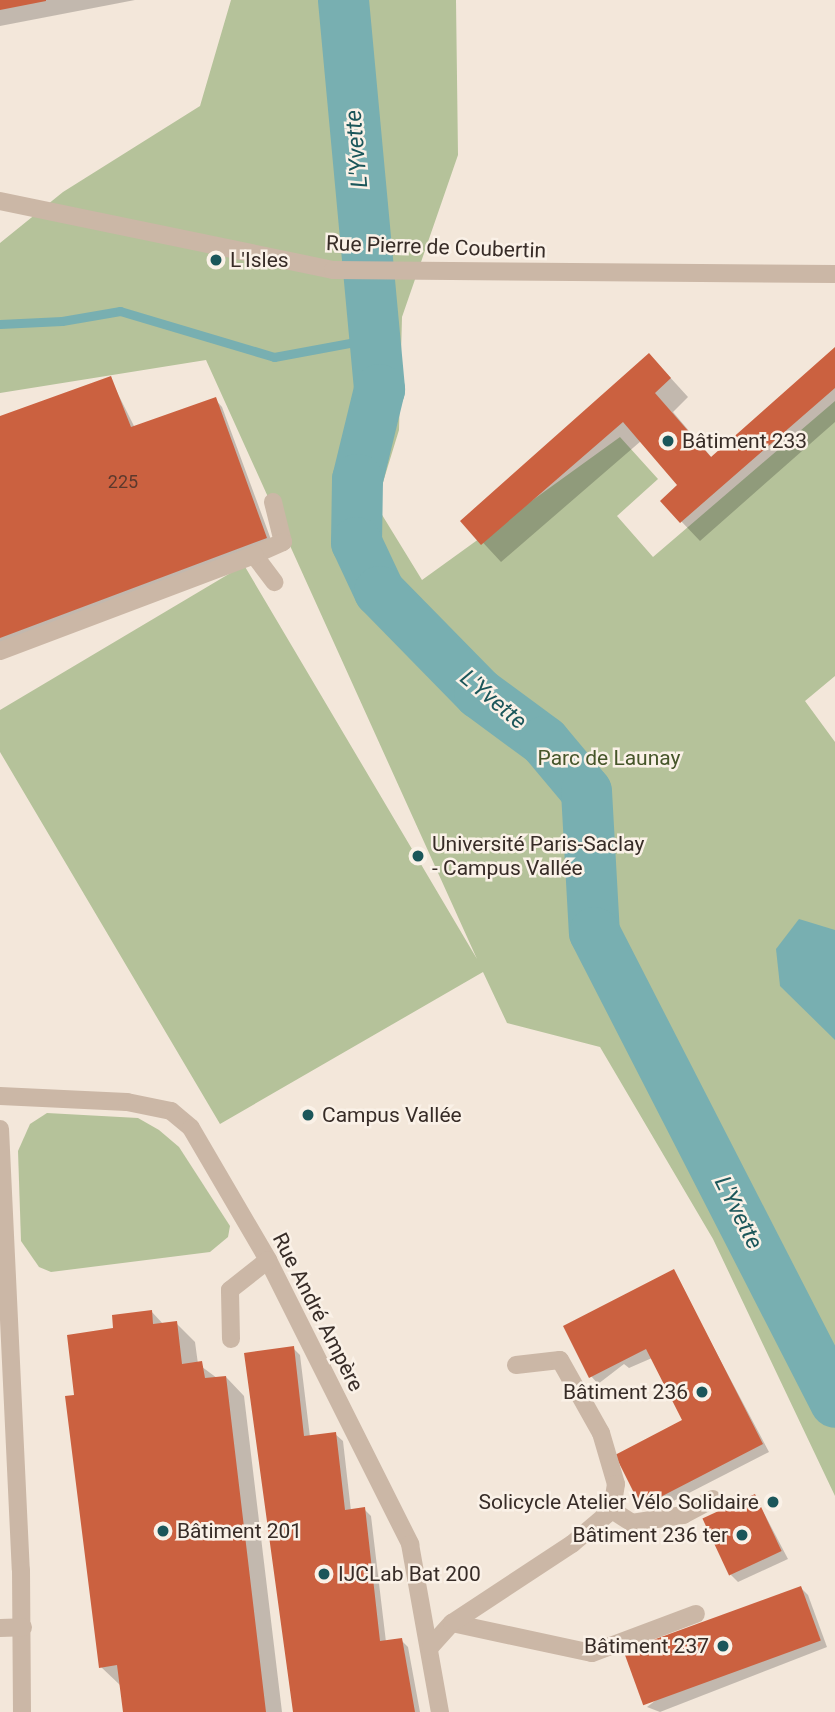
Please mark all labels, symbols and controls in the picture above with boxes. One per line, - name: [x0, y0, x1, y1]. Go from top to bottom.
- water label: L'Yvette: [340, 109, 374, 189]
- street label: Rue Pierre de Coubertin: [325, 231, 547, 263]
- place label: L'Isles: [230, 247, 289, 273]
- marker: L'Isles: [208, 252, 224, 268]
- place label: Bâtiment 233: [682, 428, 807, 454]
- marker: Bâtiment 233: [660, 433, 676, 449]
- house number: 225: [108, 471, 138, 493]
- water label: L'Yvette: [454, 664, 532, 736]
- park label: Parc de Launay: [538, 745, 680, 771]
- place label: Université Paris-Saclay - Campus Vallée: [432, 831, 644, 881]
- marker: Université Paris-Saclay - Campus Vallée: [410, 848, 426, 864]
- place label: Campus Vallée: [322, 1102, 462, 1128]
- marker: Campus Vallée: [300, 1107, 316, 1123]
- water label: L'Yvette: [708, 1172, 768, 1254]
- street label: Rue André Ampère: [267, 1229, 369, 1395]
- place label: Bâtiment 236: [563, 1379, 688, 1405]
- marker: Bâtiment 236: [694, 1384, 710, 1400]
- place label: Solicycle Atelier Vélo Solidaire: [478, 1489, 759, 1515]
- marker: Solicycle Atelier Vélo Solidaire: [765, 1494, 781, 1510]
- place label: Bâtiment 201: [177, 1518, 302, 1544]
- place label: Bâtiment 236 ter: [573, 1522, 728, 1548]
- marker: Bâtiment 201: [155, 1523, 171, 1539]
- marker: Bâtiment 236 ter: [734, 1527, 750, 1543]
- place label: IJCLab Bat 200: [338, 1561, 481, 1587]
- marker: IJCLab Bat 200: [316, 1566, 332, 1582]
- place label: Bâtiment 237: [584, 1633, 709, 1659]
- marker: Bâtiment 237: [715, 1638, 731, 1654]

